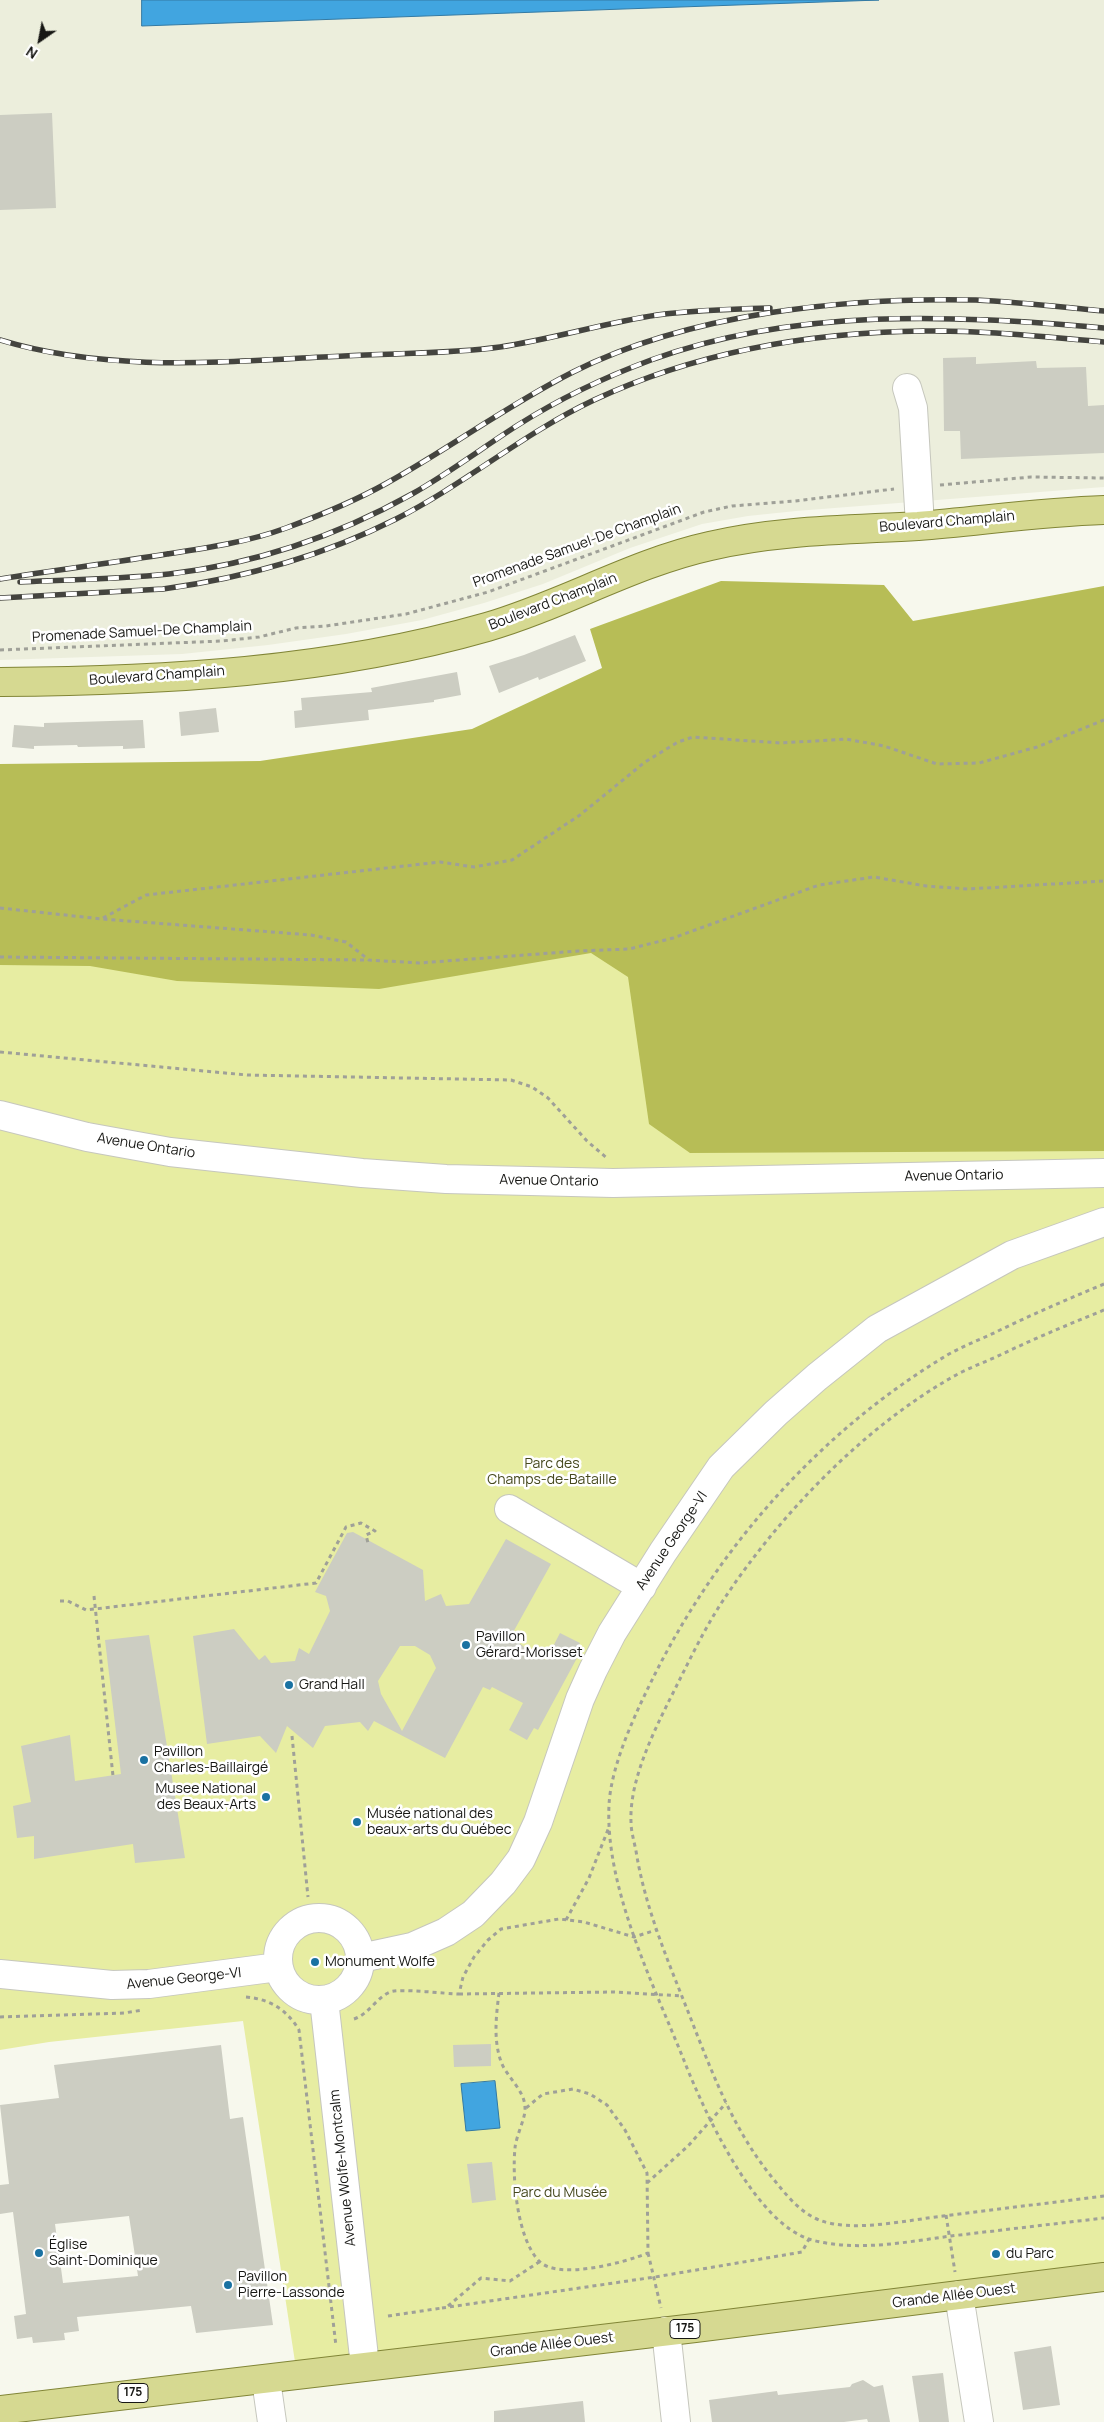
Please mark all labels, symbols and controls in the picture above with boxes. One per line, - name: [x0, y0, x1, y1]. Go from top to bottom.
- north arrow: [15, 15, 65, 65]
- text: N: [22, 42, 41, 64]
- street label: Promenade Samuel-De Champlain: [471, 500, 683, 592]
- street label: Boulevard Champlain: [879, 508, 1015, 536]
- street label: Boulevard Champlain: [487, 570, 619, 634]
- street label: Promenade Samuel-De Champlain: [32, 618, 252, 646]
- street label: Boulevard Champlain: [89, 663, 225, 689]
- street label: Avenue Ontario: [96, 1130, 196, 1162]
- street label: Avenue Ontario: [904, 1167, 1004, 1185]
- street label: Avenue Ontario: [499, 1172, 599, 1190]
- park label: Parc des Champs-de-Bataille: [487, 1456, 617, 1488]
- street label: Avenue George-VI: [633, 1489, 711, 1593]
- place label: Pavillon Gérard-Morisset: [476, 1629, 583, 1661]
- marker: Pavillon Gérard-Morisset: [460, 1639, 472, 1651]
- place label: Grand Hall: [299, 1677, 365, 1693]
- marker: Grand Hall: [283, 1679, 295, 1691]
- place label: Pavillon Charles-Baillairgé: [154, 1744, 268, 1776]
- marker: Pavillon Charles-Baillairgé: [138, 1754, 150, 1766]
- place label: Musee National des Beaux-Arts: [156, 1781, 256, 1814]
- marker: Musee National des Beaux-Arts: [260, 1791, 272, 1803]
- place label: Musée national des beaux-arts du Québec: [367, 1806, 512, 1838]
- marker: Musée national des beaux-arts du Québec: [351, 1816, 363, 1828]
- place label: Monument Wolfe: [325, 1954, 435, 1970]
- marker: Monument Wolfe: [309, 1956, 321, 1968]
- street label: Avenue George-VI: [126, 1965, 242, 1993]
- street label: Avenue Wolfe-Montcalm: [326, 2089, 360, 2247]
- park label: Parc du Musée: [513, 2185, 607, 2201]
- place label: Église Saint-Dominique: [49, 2237, 158, 2270]
- place label: du Parc: [1006, 2246, 1054, 2262]
- marker: Église Saint-Dominique: [33, 2247, 45, 2259]
- marker: du Parc: [990, 2248, 1002, 2260]
- place label: Pavillon Pierre-Lassonde: [238, 2269, 345, 2302]
- marker: Pavillon Pierre-Lassonde: [222, 2279, 234, 2291]
- street label: Grande Allée Ouest: [891, 2280, 1017, 2312]
- road number: 175: [670, 2320, 700, 2338]
- street label: Grande Allée Ouest: [489, 2329, 615, 2361]
- road number: 175: [118, 2384, 148, 2402]

